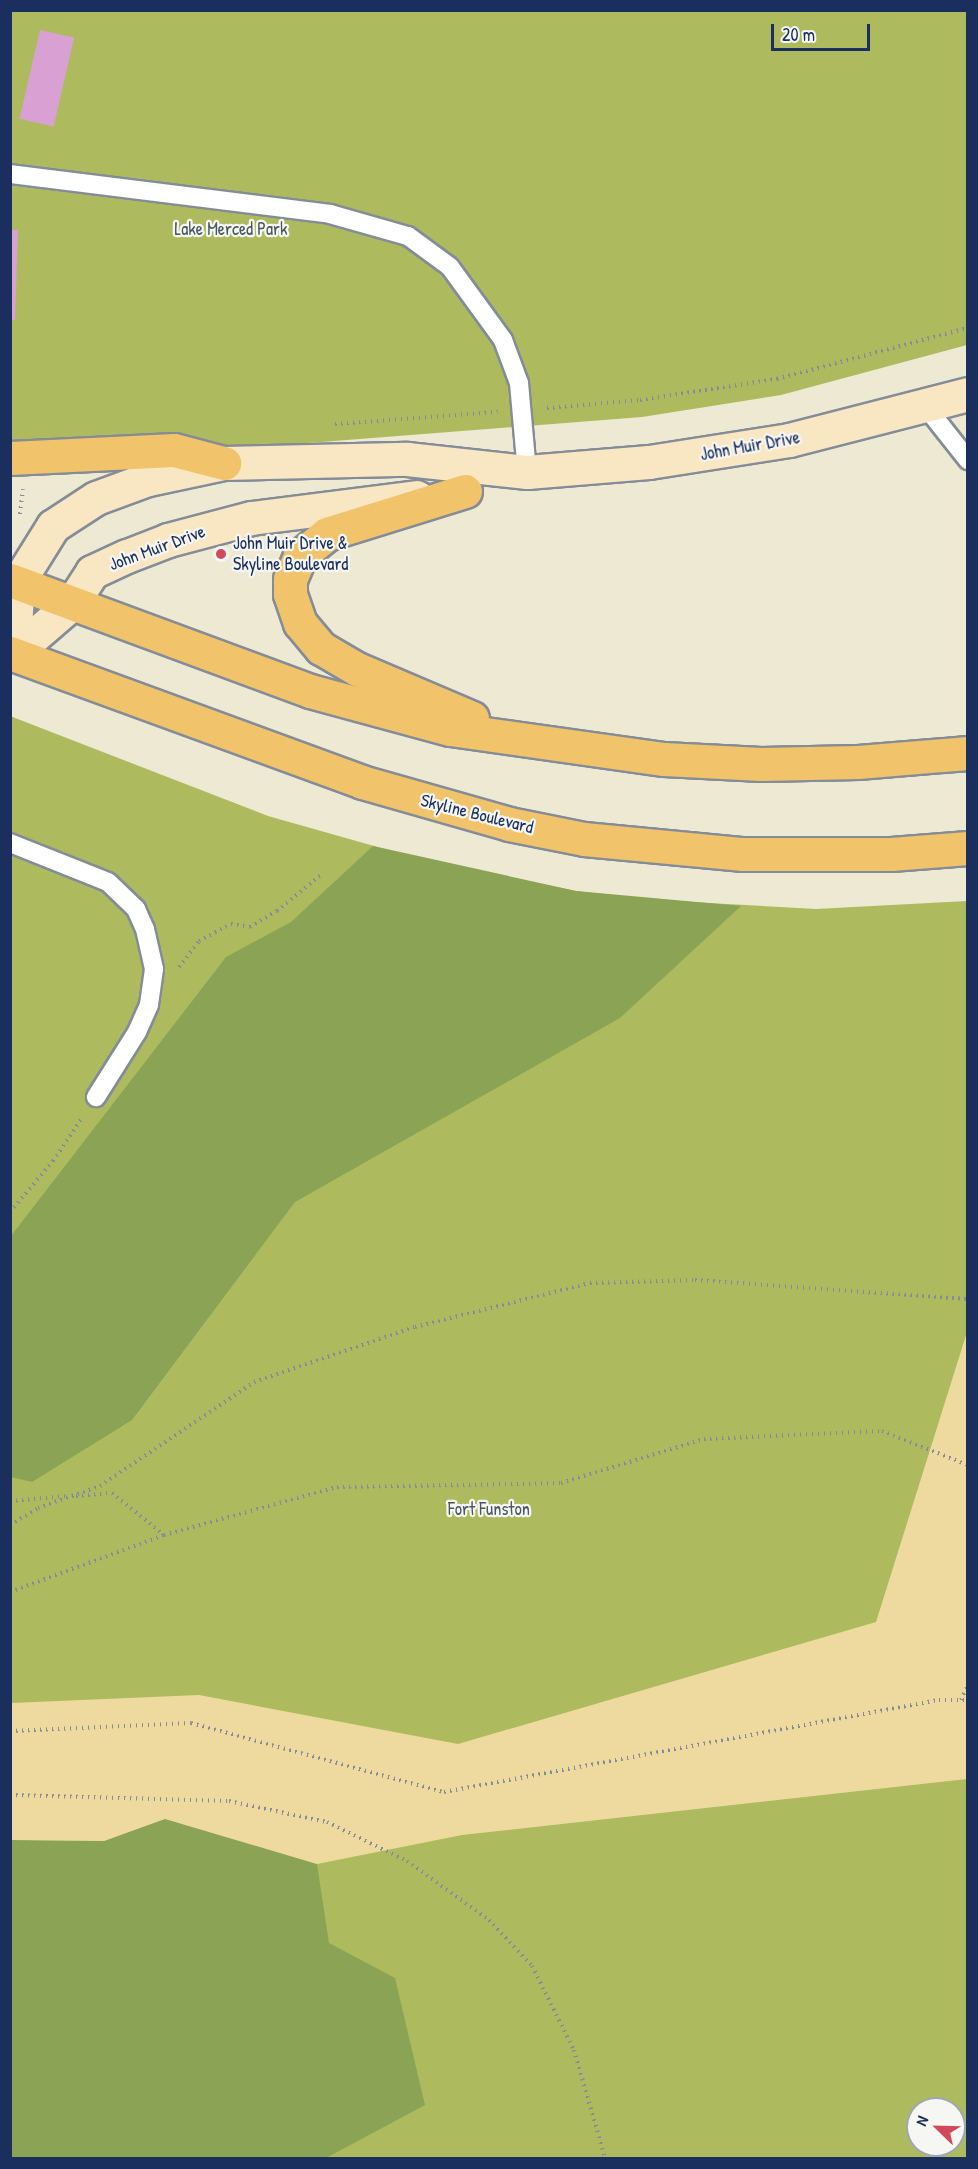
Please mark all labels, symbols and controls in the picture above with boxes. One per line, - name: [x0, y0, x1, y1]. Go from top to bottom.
- scale bar: [774, 12, 873, 50]
- text: 20 m: [782, 22, 815, 47]
- park label: Lake Merced Park: [175, 218, 287, 240]
- street label: John Muir Drive: [699, 427, 801, 465]
- street label: John Muir Drive: [106, 521, 208, 575]
- place label: John Muir Drive & Skyline Boulevard: [233, 533, 348, 576]
- marker: John Muir Drive & Skyline Boulevard: [214, 547, 228, 561]
- street label: Skyline Boulevard: [418, 790, 536, 838]
- park label: Fort Funston: [448, 1498, 530, 1520]
- north arrow: [906, 2097, 966, 2157]
- text: N: [909, 2113, 933, 2129]

